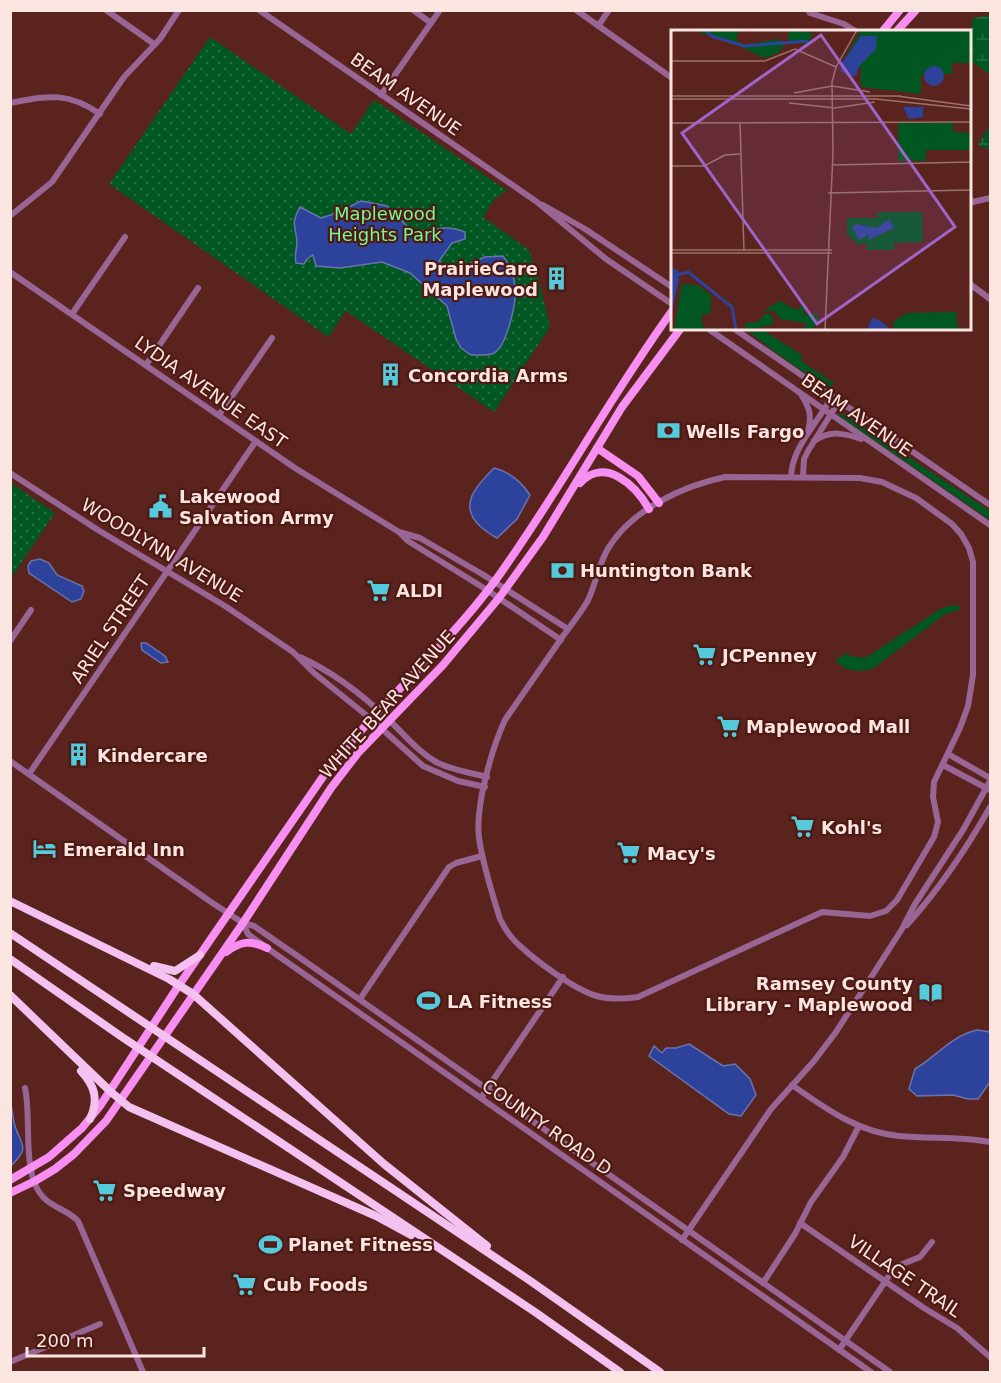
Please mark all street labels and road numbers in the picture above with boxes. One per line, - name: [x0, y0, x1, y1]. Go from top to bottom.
- street label: BEAM AVENUE: [347, 48, 465, 140]
- street label: LYDIA AVENUE EAST: [131, 332, 292, 453]
- street label: BEAM AVENUE: [798, 369, 916, 461]
- street label: WOODLYNN AVENUE: [78, 494, 246, 606]
- street label: ARIEL STREET: [66, 570, 154, 687]
- street label: WHITE BEAR AVENUE: [315, 626, 459, 782]
- street label: COUNTY ROAD D: [478, 1074, 616, 1180]
- street label: VILLAGE TRAIL: [845, 1231, 965, 1321]

